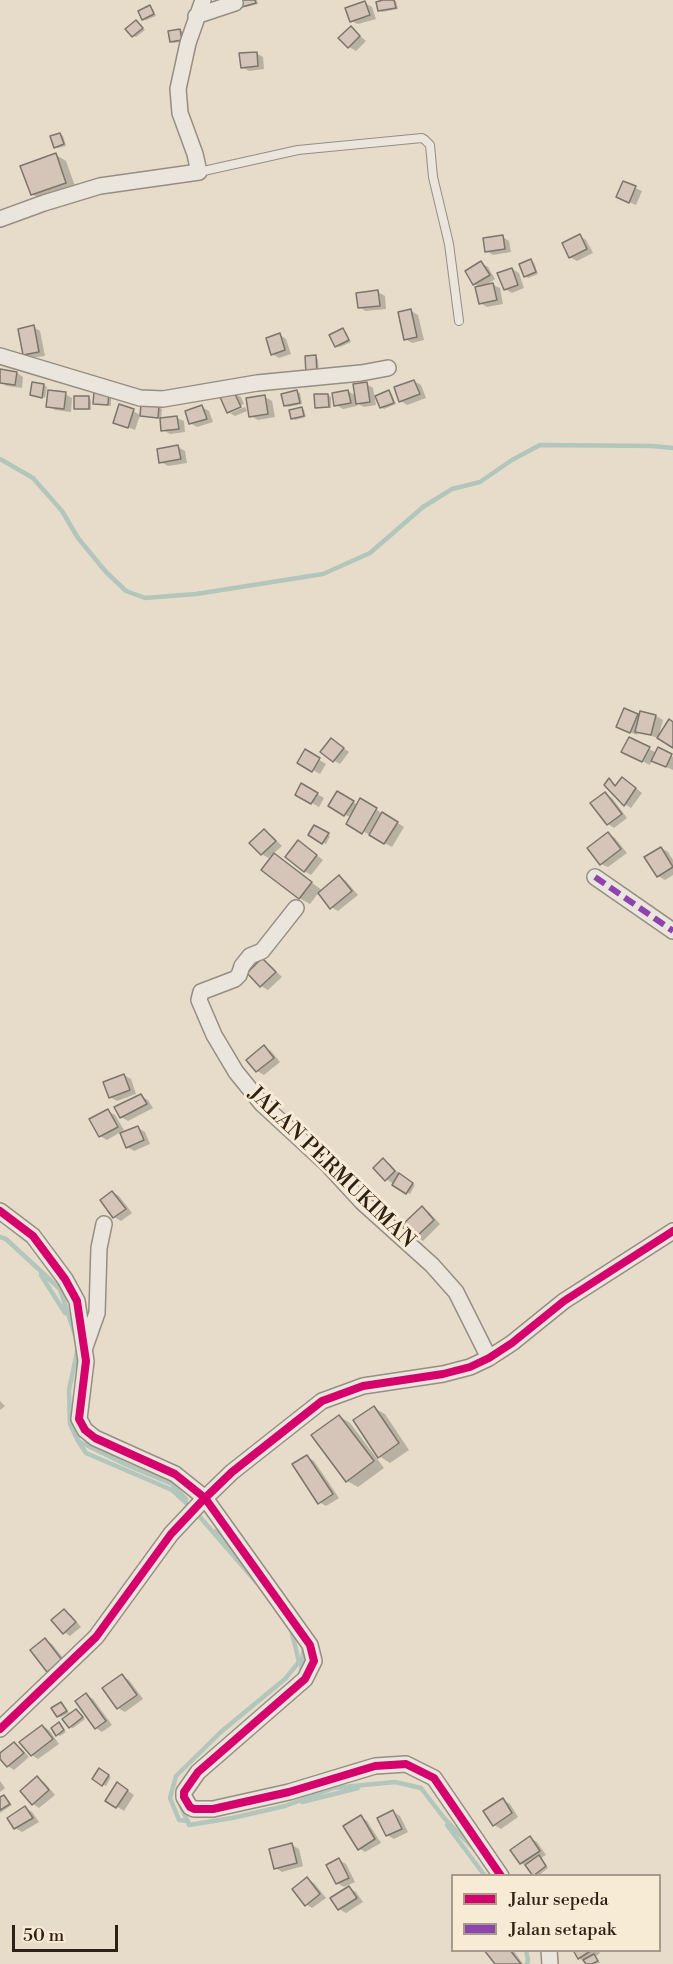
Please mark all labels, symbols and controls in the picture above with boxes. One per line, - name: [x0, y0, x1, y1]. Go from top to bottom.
- street label: JALAN PERMUKIMAN: [243, 1082, 419, 1254]
- legend: [451, 1874, 661, 1952]
- text: Jalur sepeda: [509, 1888, 609, 1911]
- scale bar: [15, 1913, 122, 1951]
- text: Jalan setapak: [509, 1918, 616, 1941]
- text: 50 m: [23, 1924, 64, 1947]

